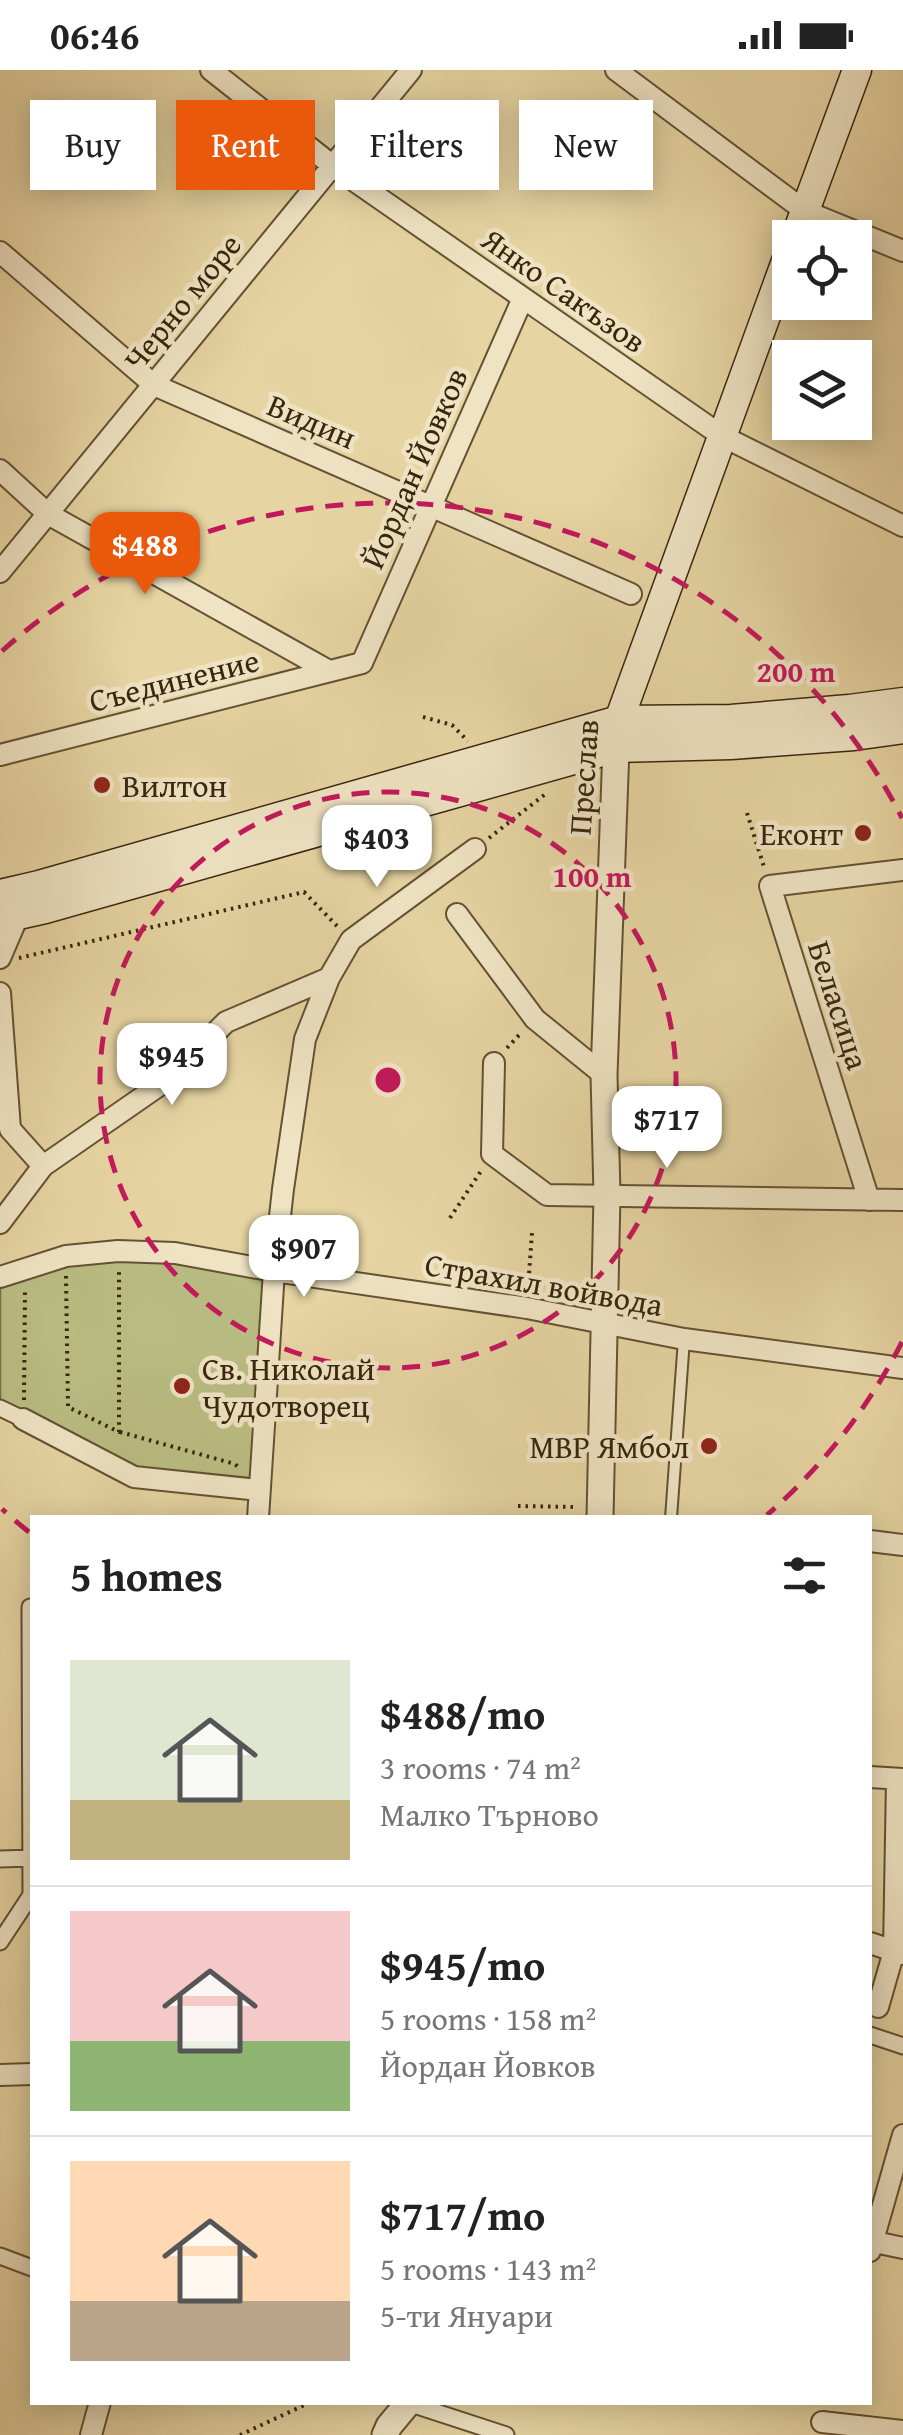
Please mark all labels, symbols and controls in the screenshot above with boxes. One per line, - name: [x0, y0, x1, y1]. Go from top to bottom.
- text: 06:46: [50, 7, 140, 63]
- chip: Buy: [30, 100, 156, 190]
- chip: Rent: [176, 100, 315, 190]
- chip: Filters: [335, 100, 499, 190]
- chip: New: [519, 100, 653, 190]
- street label: Янко Сакъзов: [471, 215, 656, 364]
- map controls: [772, 220, 872, 440]
- button: locate: [772, 220, 872, 320]
- street label: Черно море: [112, 223, 252, 381]
- button: layers: [772, 340, 872, 440]
- street label: Йордан Йовков: [349, 360, 479, 576]
- street label: Видин: [260, 381, 364, 461]
- pin: $488: [86, 512, 204, 597]
- text: $488: [112, 521, 178, 568]
- street label: Съединение: [84, 636, 264, 724]
- text: 200 m: [757, 649, 836, 693]
- street label: Преслав: [556, 718, 610, 836]
- place label: Вилтон: [122, 762, 227, 809]
- marker: Вилтон: [91, 774, 113, 796]
- pin: $403: [318, 805, 436, 890]
- place label: Еконт: [760, 810, 844, 857]
- text: $403: [344, 814, 410, 861]
- marker: Еконт: [852, 822, 874, 844]
- text: 100 m: [553, 854, 632, 898]
- street label: Беласица: [796, 935, 882, 1076]
- pin: $945: [113, 1023, 231, 1108]
- text: $945: [139, 1032, 205, 1079]
- centre of rings: [370, 1062, 406, 1098]
- pin: $717: [608, 1086, 726, 1171]
- text: $717: [634, 1095, 700, 1142]
- pin: $907: [245, 1215, 363, 1300]
- text: $907: [271, 1224, 337, 1271]
- street label: Страхил войвода: [421, 1240, 667, 1328]
- place label: Св. Николай Чудотворец: [202, 1345, 375, 1429]
- marker: Св. Николай Чудотворец: [171, 1375, 193, 1397]
- place label: МВР Ямбол: [530, 1423, 689, 1470]
- marker: МВР Ямбол: [698, 1435, 720, 1457]
- text: 5 homes: [70, 1545, 223, 1606]
- icon: filters: [777, 1548, 832, 1603]
- text: $488/mo: [380, 1683, 545, 1744]
- icon: home: [150, 1700, 270, 1820]
- text: 3 rooms · 74 m²: [380, 1744, 581, 1791]
- text: Малко Търново: [380, 1791, 599, 1838]
- text: $945/mo: [380, 1934, 545, 1995]
- icon: home: [150, 1951, 270, 2071]
- text: 5 rooms · 158 m²: [380, 1995, 596, 2042]
- text: Йордан Йовков: [380, 2042, 596, 2089]
- text: $717/mo: [380, 2184, 545, 2245]
- icon: home: [150, 2201, 270, 2321]
- text: 5 rooms · 143 m²: [380, 2245, 596, 2292]
- text: 5-ти Януари: [380, 2292, 553, 2339]

